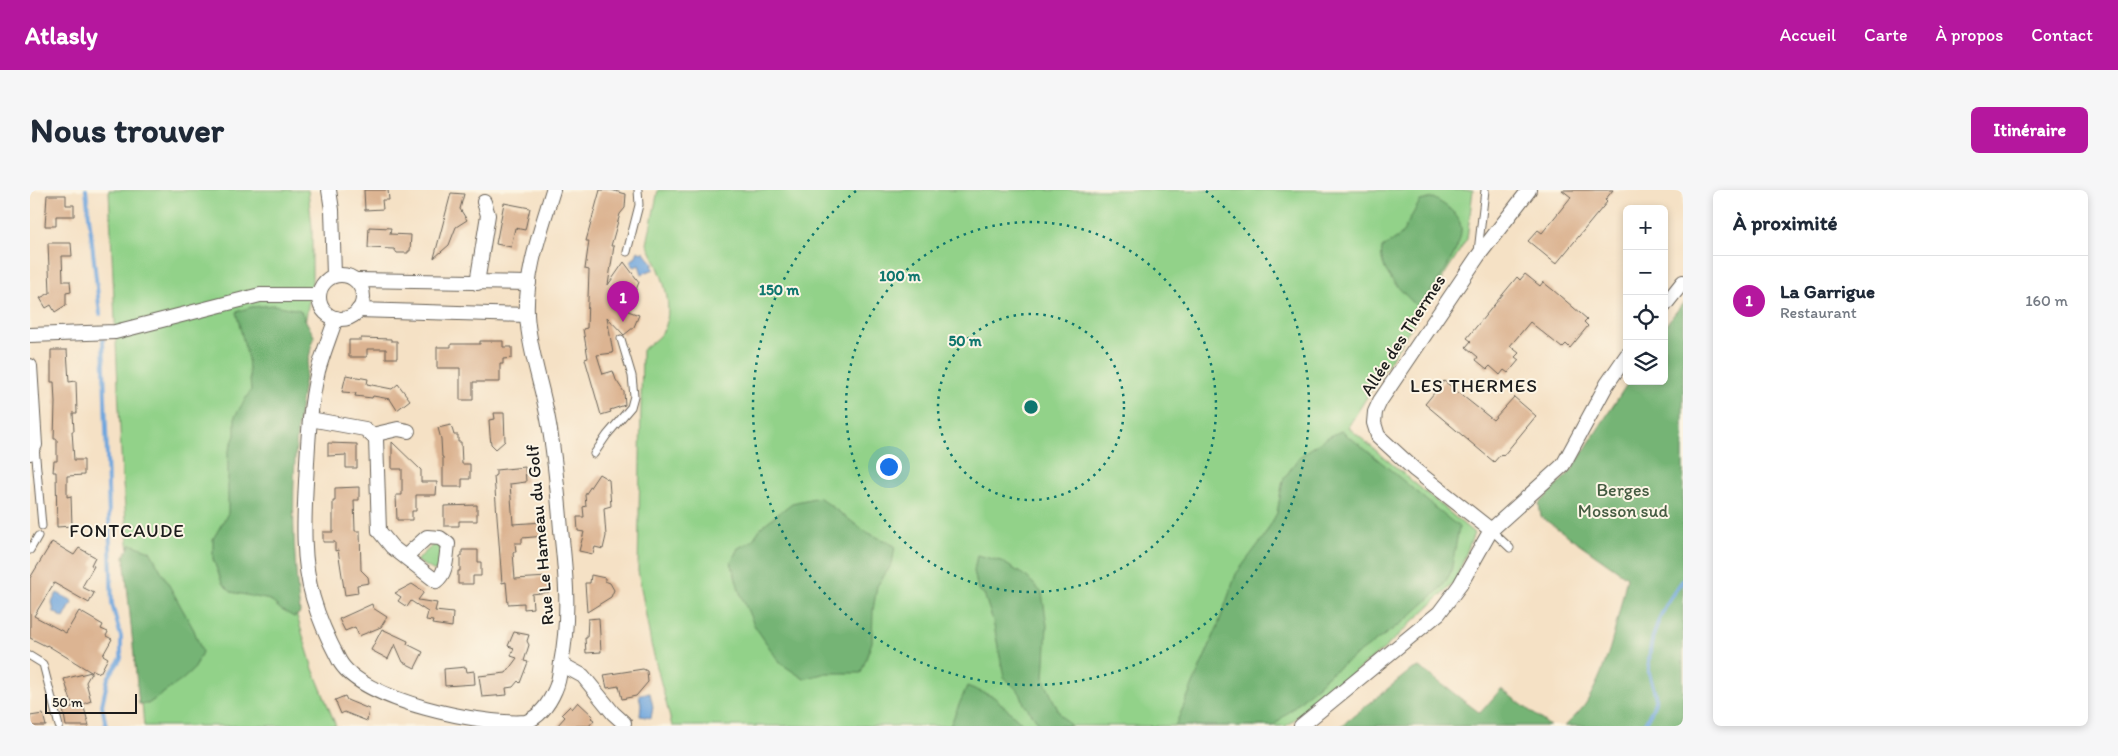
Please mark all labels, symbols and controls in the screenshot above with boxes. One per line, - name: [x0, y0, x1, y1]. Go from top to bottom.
- text: Atlasly: [25, 21, 98, 50]
- text: Accueil: [1780, 24, 1836, 46]
- text: Carte: [1864, 24, 1907, 46]
- text: À propos: [1935, 24, 2003, 46]
- text: Contact: [2031, 24, 2093, 46]
- button: Itinéraire: [1971, 107, 2088, 153]
- text: Nous trouver: [30, 109, 224, 151]
- map controls: [1623, 205, 1668, 385]
- button: +: [1623, 205, 1668, 250]
- text: À proximité: [1733, 210, 1838, 235]
- button: −: [1623, 250, 1668, 295]
- text: 100 m: [879, 267, 921, 285]
- street label: Allée des Thermes: [1356, 270, 1450, 400]
- text: La Garrigue: [1780, 280, 1875, 303]
- pin: 1: [607, 281, 639, 322]
- text: 150 m: [759, 281, 799, 299]
- text: 1: [1745, 291, 1753, 310]
- text: 160 m: [2025, 291, 2068, 310]
- button: locate: [1623, 295, 1668, 340]
- text: Restaurant: [1780, 303, 1857, 322]
- text: 50 m: [948, 332, 982, 350]
- button: layers: [1623, 340, 1668, 385]
- district label: LES THERMES: [1410, 374, 1538, 397]
- centre of rings: [1022, 398, 1040, 416]
- street label: Rue Le Hameau du Golf: [521, 444, 559, 626]
- your location: [876, 454, 902, 480]
- park label: Berges Mosson sud: [1578, 479, 1669, 522]
- district label: FONTCAUDE: [69, 519, 185, 542]
- scale bar: [45, 691, 138, 714]
- text: 50 m: [52, 694, 83, 711]

